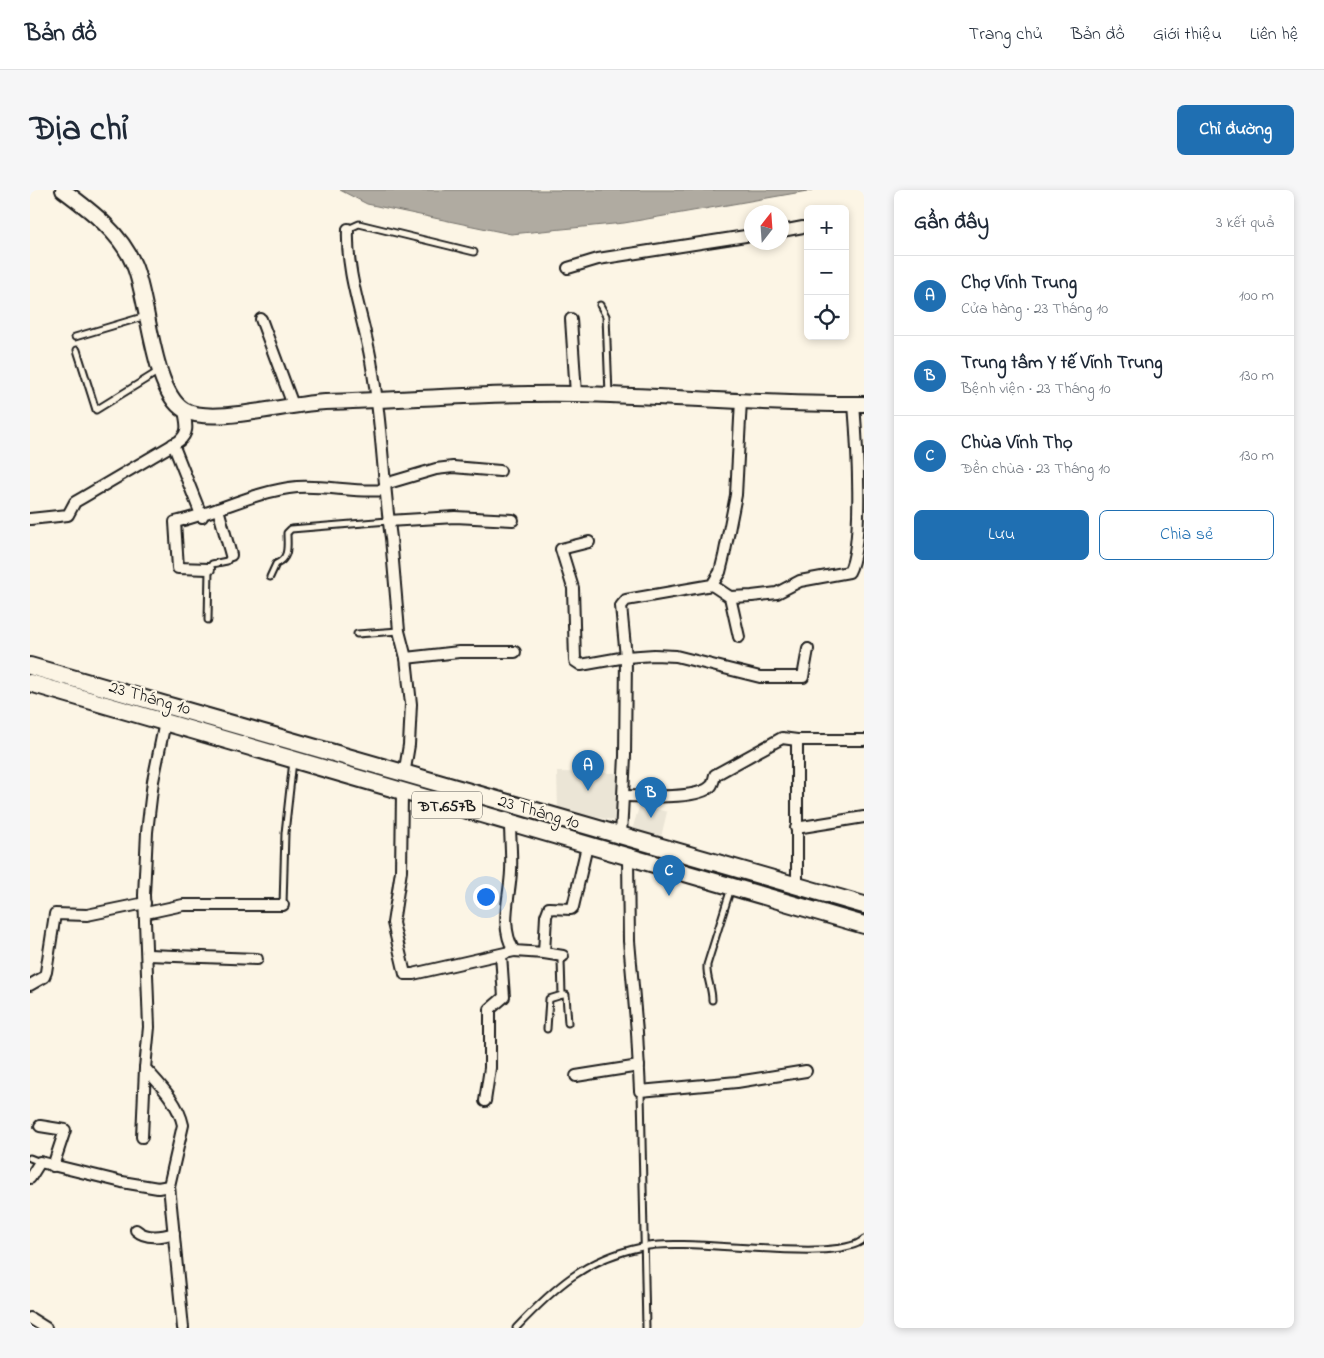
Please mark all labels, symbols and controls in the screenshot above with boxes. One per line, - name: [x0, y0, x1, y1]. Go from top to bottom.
- text: Bản đồ: [25, 17, 97, 52]
- text: Trang chủ: [969, 22, 1043, 48]
- text: Bản đồ: [1071, 22, 1125, 48]
- text: Giới thiệu: [1153, 22, 1222, 48]
- text: Liên hệ: [1250, 22, 1299, 48]
- text: Địa chỉ: [30, 105, 128, 156]
- button: Chỉ đường: [1177, 105, 1294, 155]
- north arrow: [744, 205, 789, 250]
- map controls: [804, 205, 849, 340]
- button: +: [804, 205, 849, 250]
- text: Gần đây: [914, 208, 989, 238]
- text: 3 kết quả: [1216, 211, 1274, 235]
- button: −: [804, 250, 849, 295]
- text: Chợ Vĩnh Trung: [961, 270, 1077, 297]
- text: A: [925, 284, 935, 308]
- text: 100 m: [1239, 284, 1274, 308]
- button: locate: [804, 295, 849, 340]
- text: Cửa hàng · 23 Tháng 10: [961, 297, 1108, 321]
- text: Trung tâm Y tế Vĩnh Trung: [961, 350, 1162, 377]
- text: B: [925, 364, 935, 388]
- text: 130 m: [1239, 364, 1274, 388]
- text: Bệnh viện · 23 Tháng 10: [961, 377, 1111, 401]
- text: Chùa Vĩnh Thọ: [961, 430, 1073, 457]
- text: C: [926, 444, 934, 468]
- text: 130 m: [1239, 444, 1274, 468]
- text: Đền chùa · 23 Tháng 10: [961, 457, 1110, 481]
- button: Lưu: [914, 510, 1089, 560]
- button: Chia sẻ: [1099, 510, 1274, 560]
- street label: 23 Tháng 10: [105, 675, 194, 724]
- pin: A: [572, 750, 604, 791]
- pin: B: [635, 777, 667, 818]
- street label: 23 Tháng 10: [494, 789, 583, 838]
- road number: ĐT.657B: [412, 792, 482, 818]
- pin: C: [653, 855, 685, 896]
- your location: [473, 884, 499, 910]

